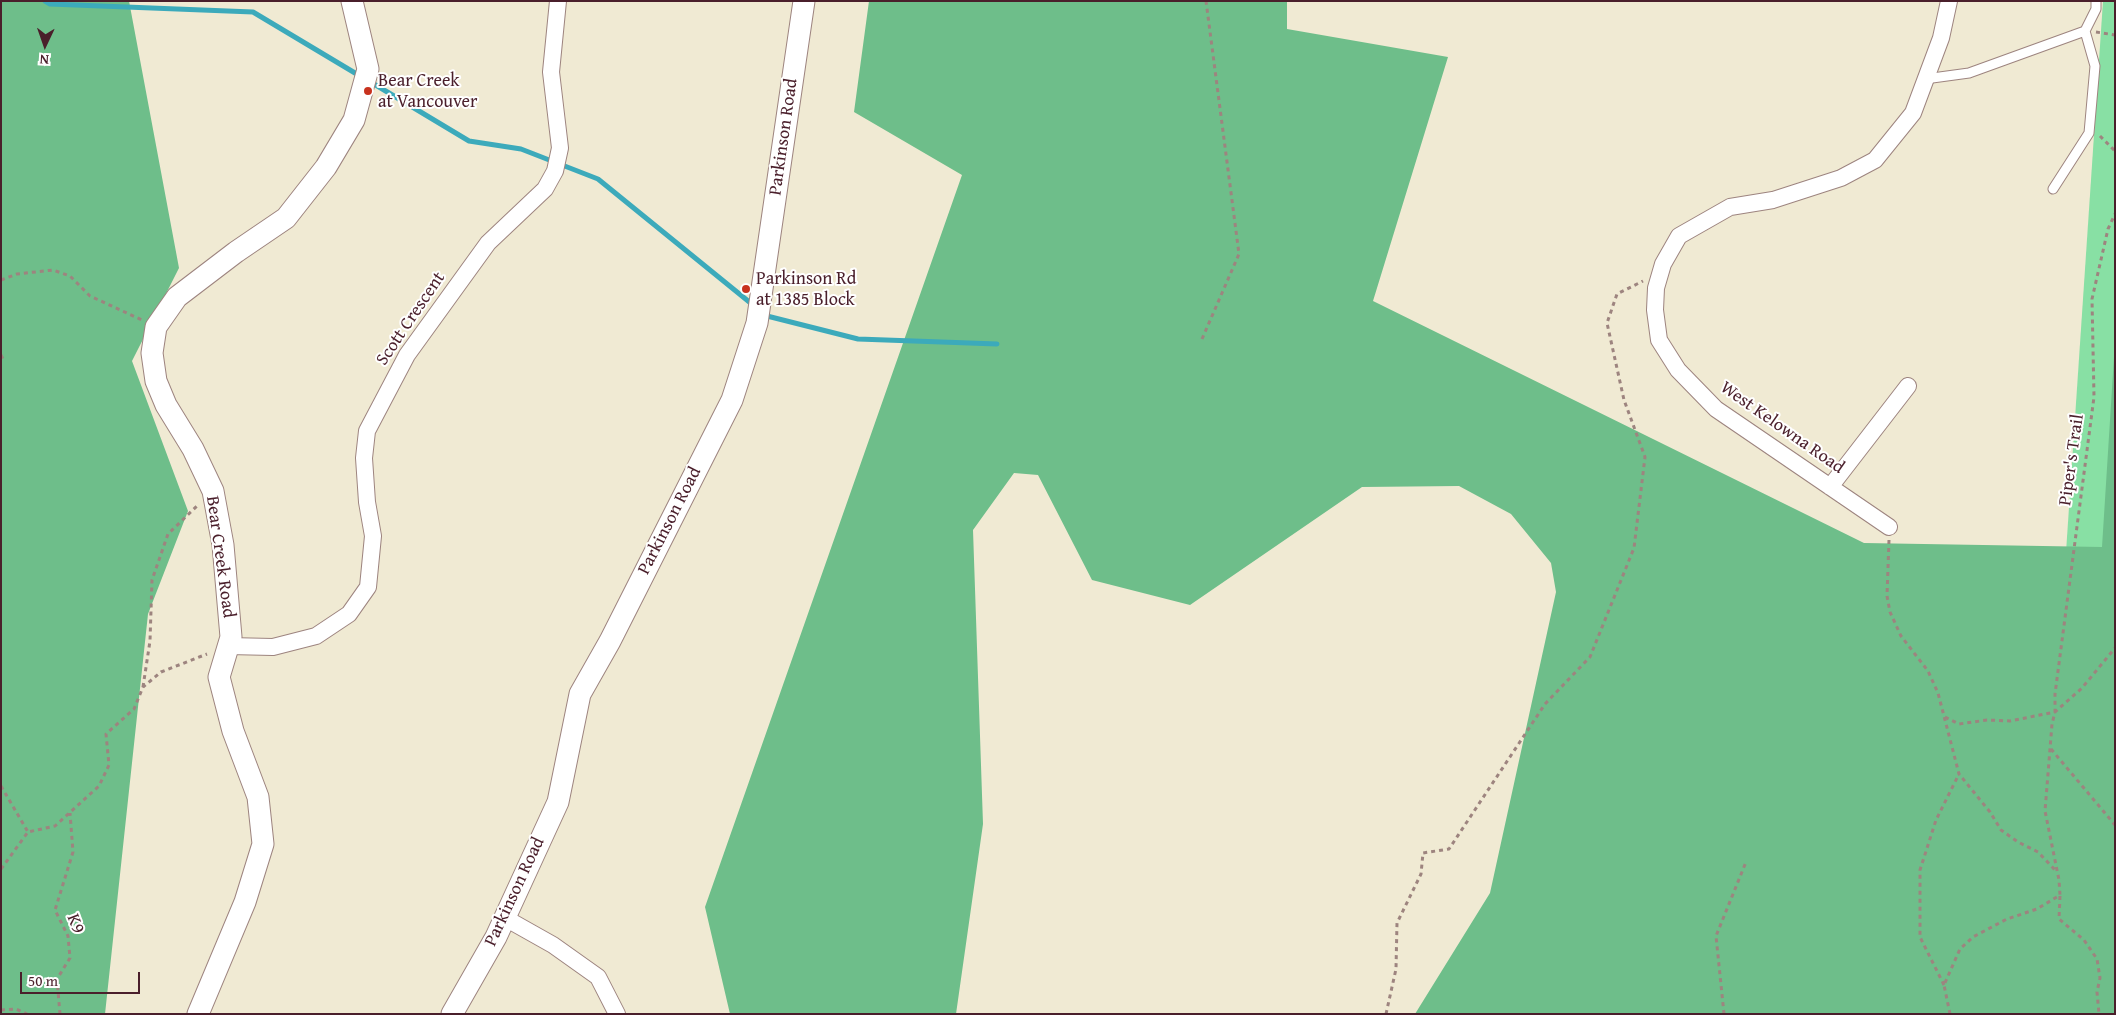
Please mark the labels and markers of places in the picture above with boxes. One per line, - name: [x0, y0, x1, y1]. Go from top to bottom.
- place label: Bear Creek at Vancouver: [378, 70, 477, 112]
- marker: Bear Creek at Vancouver: [362, 85, 374, 97]
- place label: Parkinson Rd at 1385 Block: [756, 268, 856, 310]
- marker: Parkinson Rd at 1385 Block: [740, 283, 752, 295]

